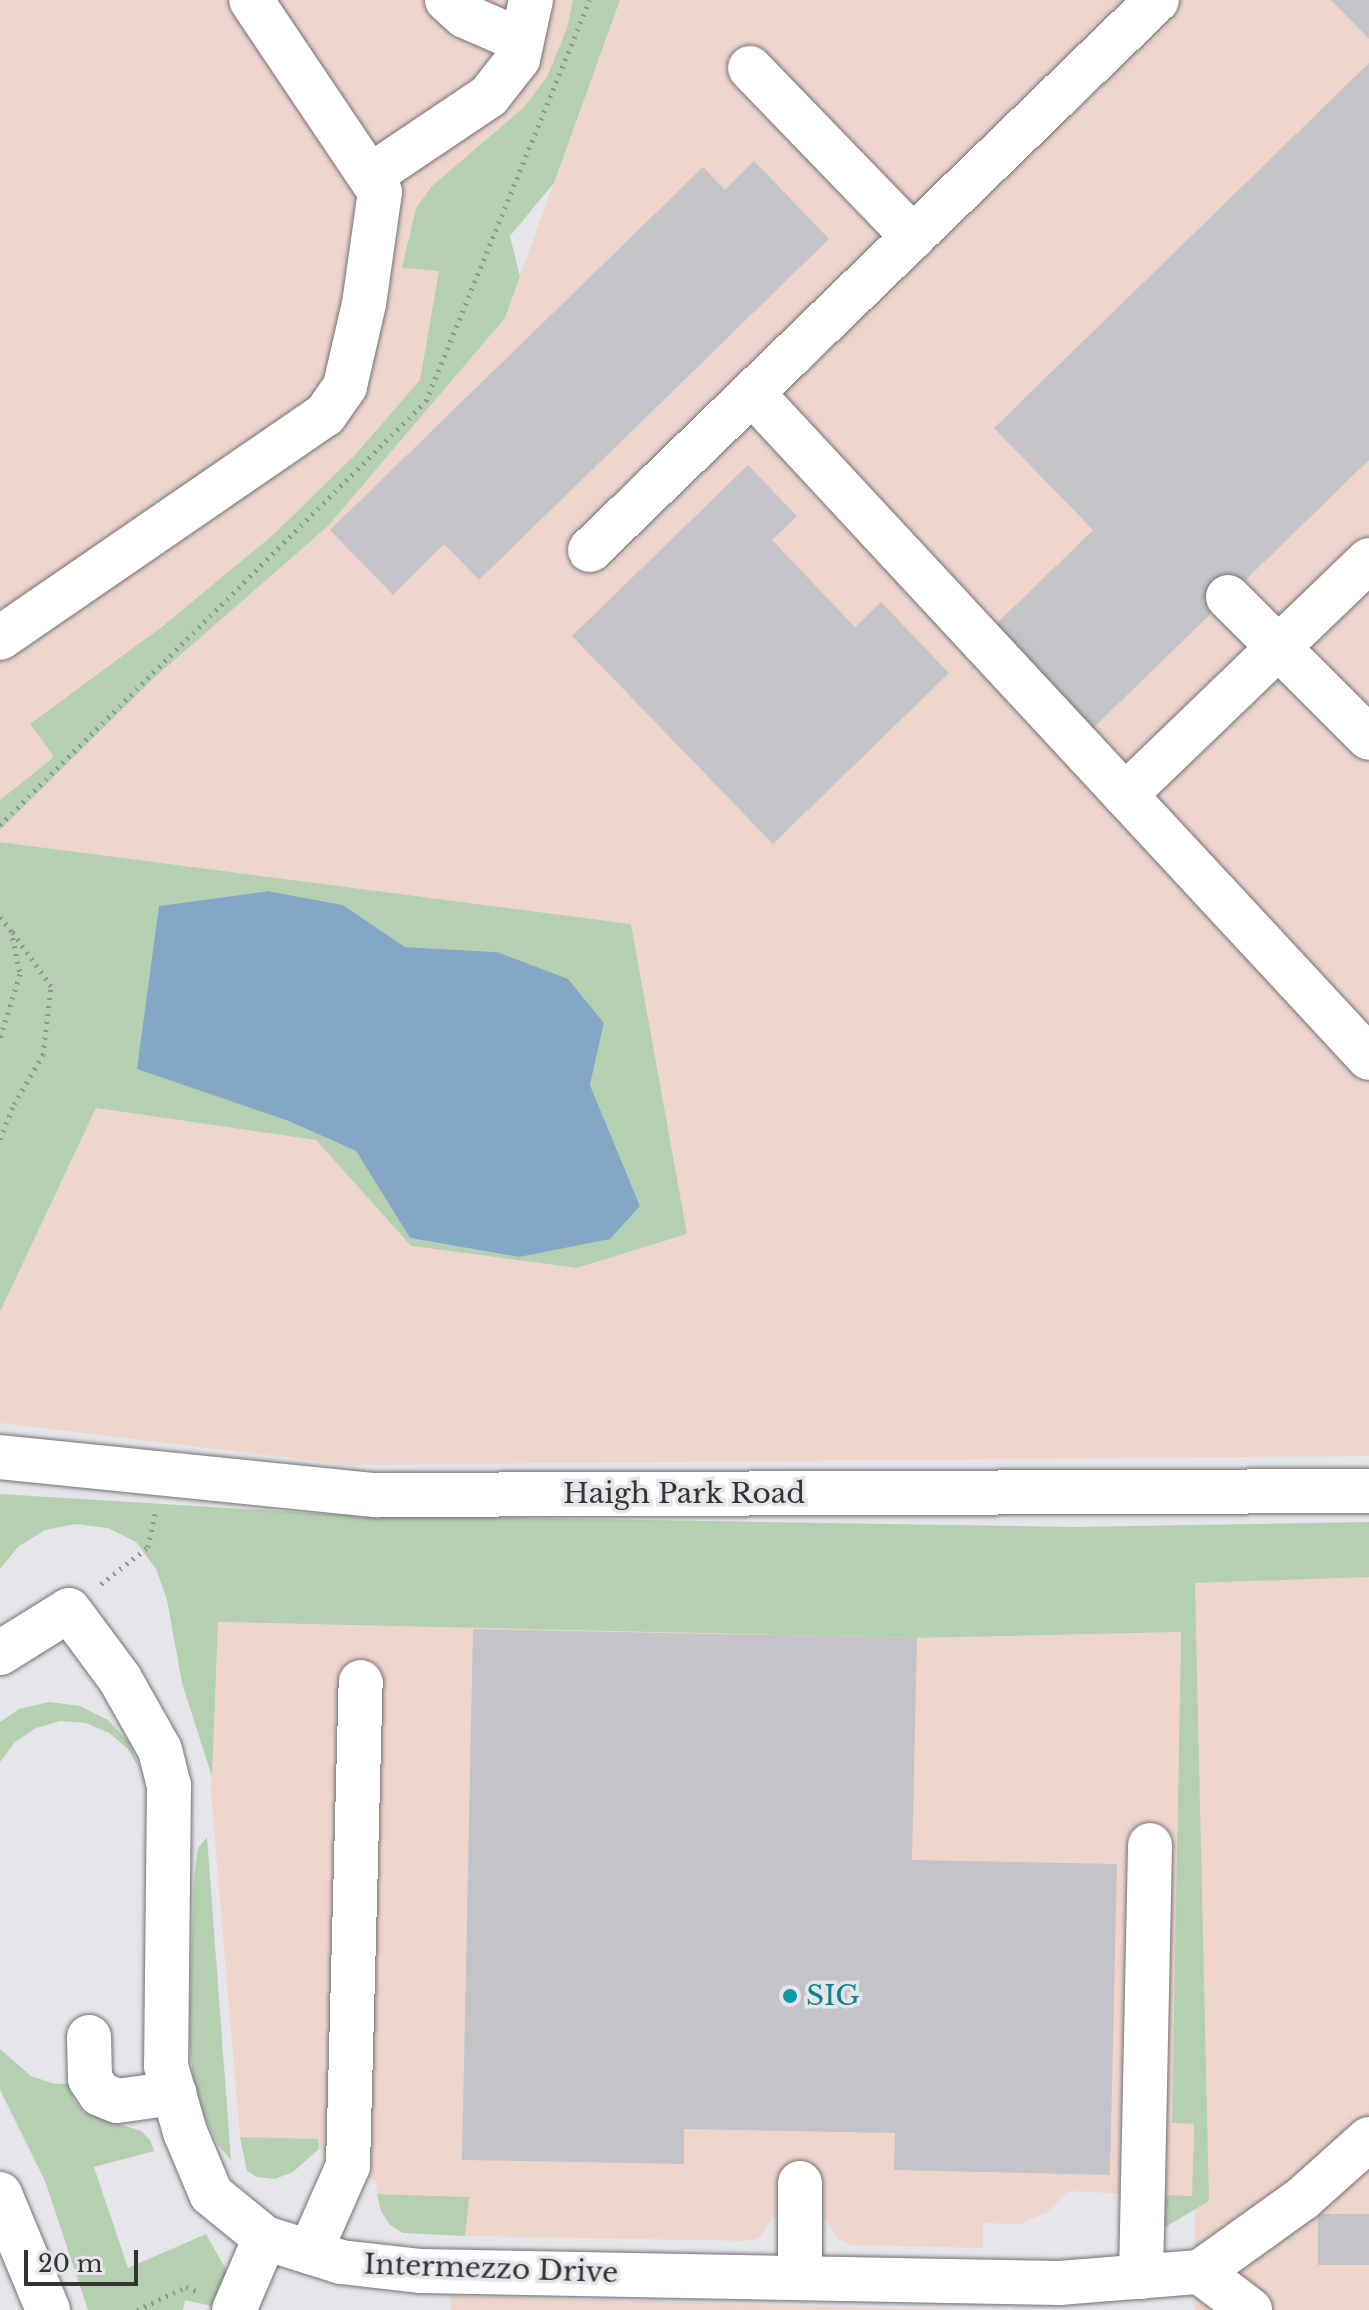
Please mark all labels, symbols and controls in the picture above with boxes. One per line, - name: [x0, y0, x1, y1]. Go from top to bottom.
- street label: Haigh Park Road: [563, 1477, 805, 1511]
- place label: SIG: [806, 1979, 860, 2013]
- marker: SIG: [781, 1987, 799, 2005]
- scale bar: [28, 2234, 142, 2284]
- street label: Intermezzo Drive: [363, 2248, 619, 2290]
- text: 20 m: [38, 2249, 103, 2278]

